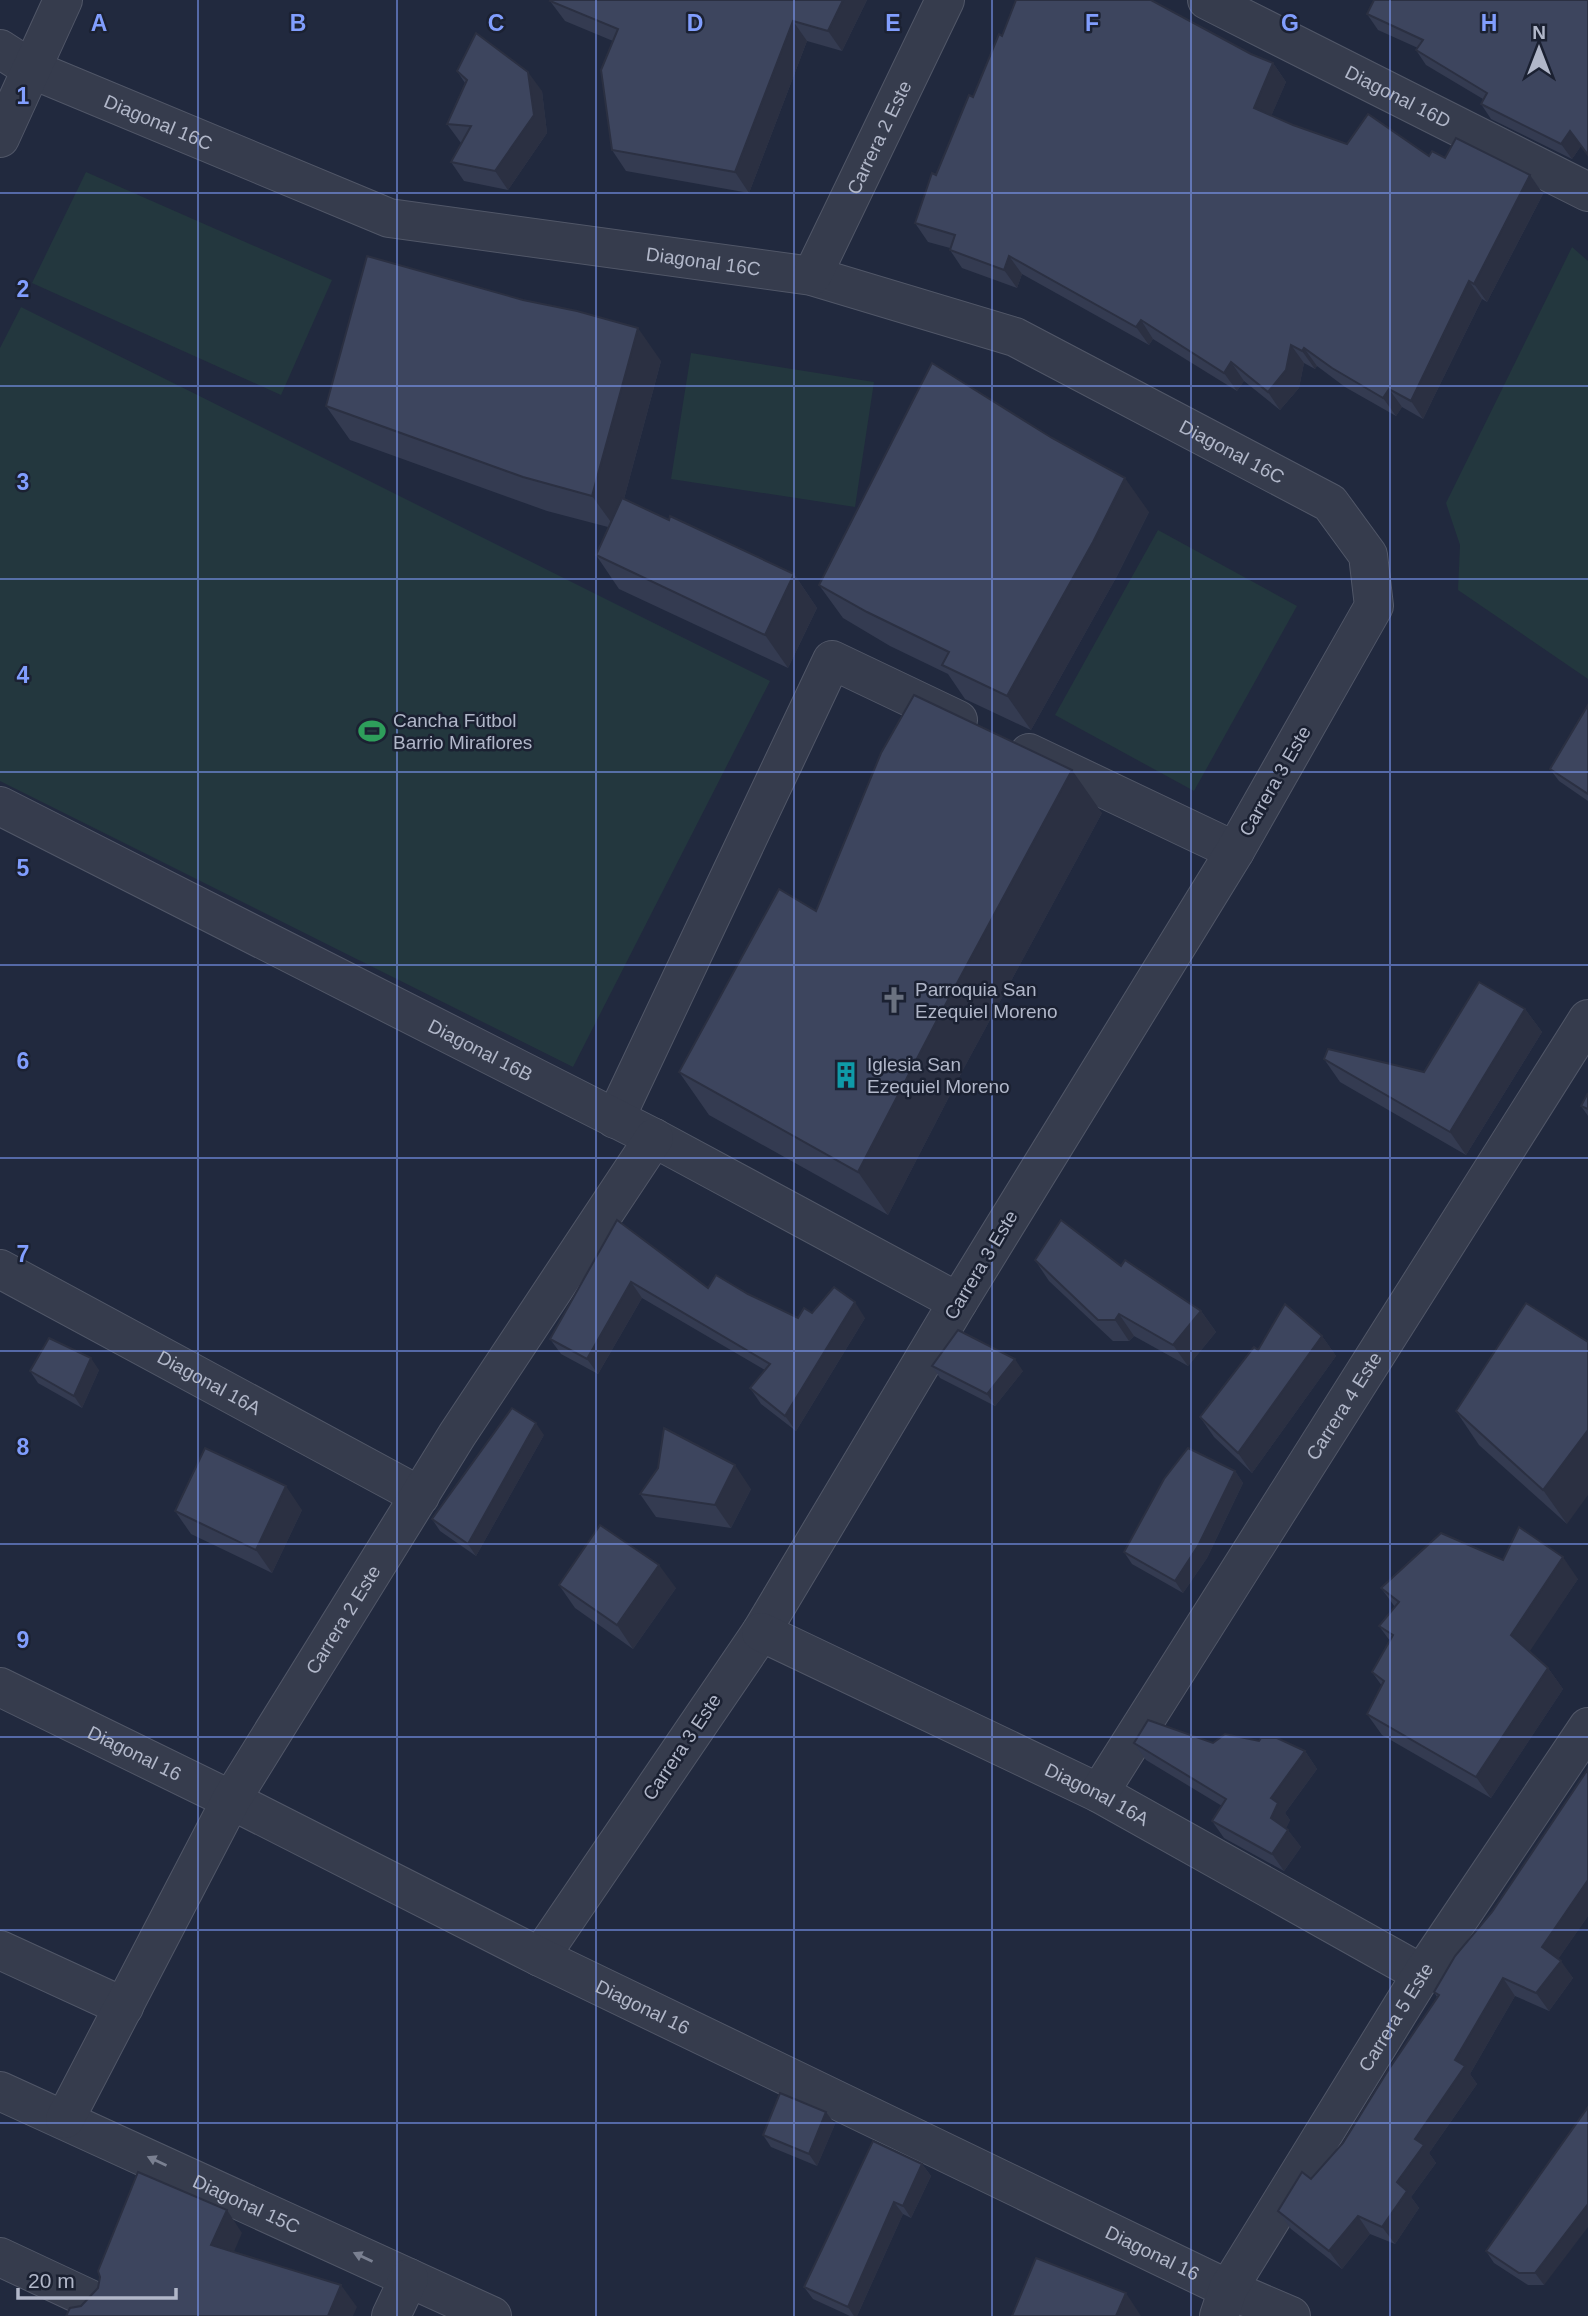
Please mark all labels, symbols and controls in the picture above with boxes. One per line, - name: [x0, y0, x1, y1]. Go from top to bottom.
- text: A: [91, 10, 107, 36]
- text: B: [290, 10, 306, 36]
- text: C: [488, 10, 504, 36]
- text: D: [687, 10, 703, 36]
- text: E: [885, 10, 901, 36]
- text: F: [1085, 10, 1099, 36]
- text: G: [1281, 10, 1299, 36]
- text: H: [1481, 10, 1497, 36]
- north arrow: [1504, 14, 1574, 84]
- text: N: [1532, 22, 1546, 43]
- street label: Diagonal 16D: [1342, 61, 1454, 132]
- street label: Carrera 2 Este: [843, 77, 915, 198]
- text: 1: [17, 83, 30, 109]
- street label: Diagonal 16C: [101, 90, 216, 154]
- street label: Diagonal 16C: [645, 243, 762, 279]
- text: 2: [17, 276, 29, 302]
- street label: Diagonal 16C: [1176, 415, 1288, 488]
- text: 3: [17, 469, 29, 495]
- text: 4: [17, 662, 30, 688]
- place label: Cancha Fútbol Barrio Miraflores: [393, 710, 532, 753]
- sports icon: Cancha Fútbol Barrio Miraflores: [357, 716, 387, 746]
- street label: Carrera 3 Este: [1235, 722, 1315, 840]
- text: 5: [17, 855, 30, 881]
- place label: Parroquia San Ezequiel Moreno: [915, 979, 1058, 1022]
- church icon: Parroquia San Ezequiel Moreno: [879, 985, 909, 1015]
- street label: Diagonal 16B: [425, 1015, 536, 1085]
- text: 6: [17, 1048, 29, 1074]
- place label: Iglesia San Ezequiel Moreno: [867, 1054, 1010, 1097]
- building icon: Iglesia San Ezequiel Moreno: [831, 1060, 861, 1090]
- street label: Carrera 3 Este: [940, 1207, 1022, 1323]
- text: 7: [17, 1241, 29, 1267]
- street label: Diagonal 16A: [154, 1346, 265, 1419]
- street label: Carrera 4 Este: [1302, 1348, 1386, 1464]
- text: 8: [17, 1434, 30, 1460]
- street label: Carrera 2 Este: [301, 1561, 384, 1678]
- text: 9: [17, 1627, 29, 1653]
- street label: Carrera 3 Este: [639, 1690, 725, 1804]
- street label: Diagonal 16: [85, 1721, 185, 1785]
- street label: Diagonal 16A: [1042, 1758, 1153, 1830]
- street label: Carrera 5 Este: [1354, 1959, 1437, 2075]
- street label: Diagonal 16: [593, 1975, 693, 2038]
- one-way arrow: [147, 2155, 167, 2167]
- street label: Diagonal 15C: [190, 2170, 303, 2237]
- street label: Diagonal 16: [1102, 2221, 1203, 2284]
- one-way arrow: [353, 2251, 373, 2262]
- scale bar: [18, 2256, 175, 2300]
- text: 20 m: [28, 2269, 75, 2292]

